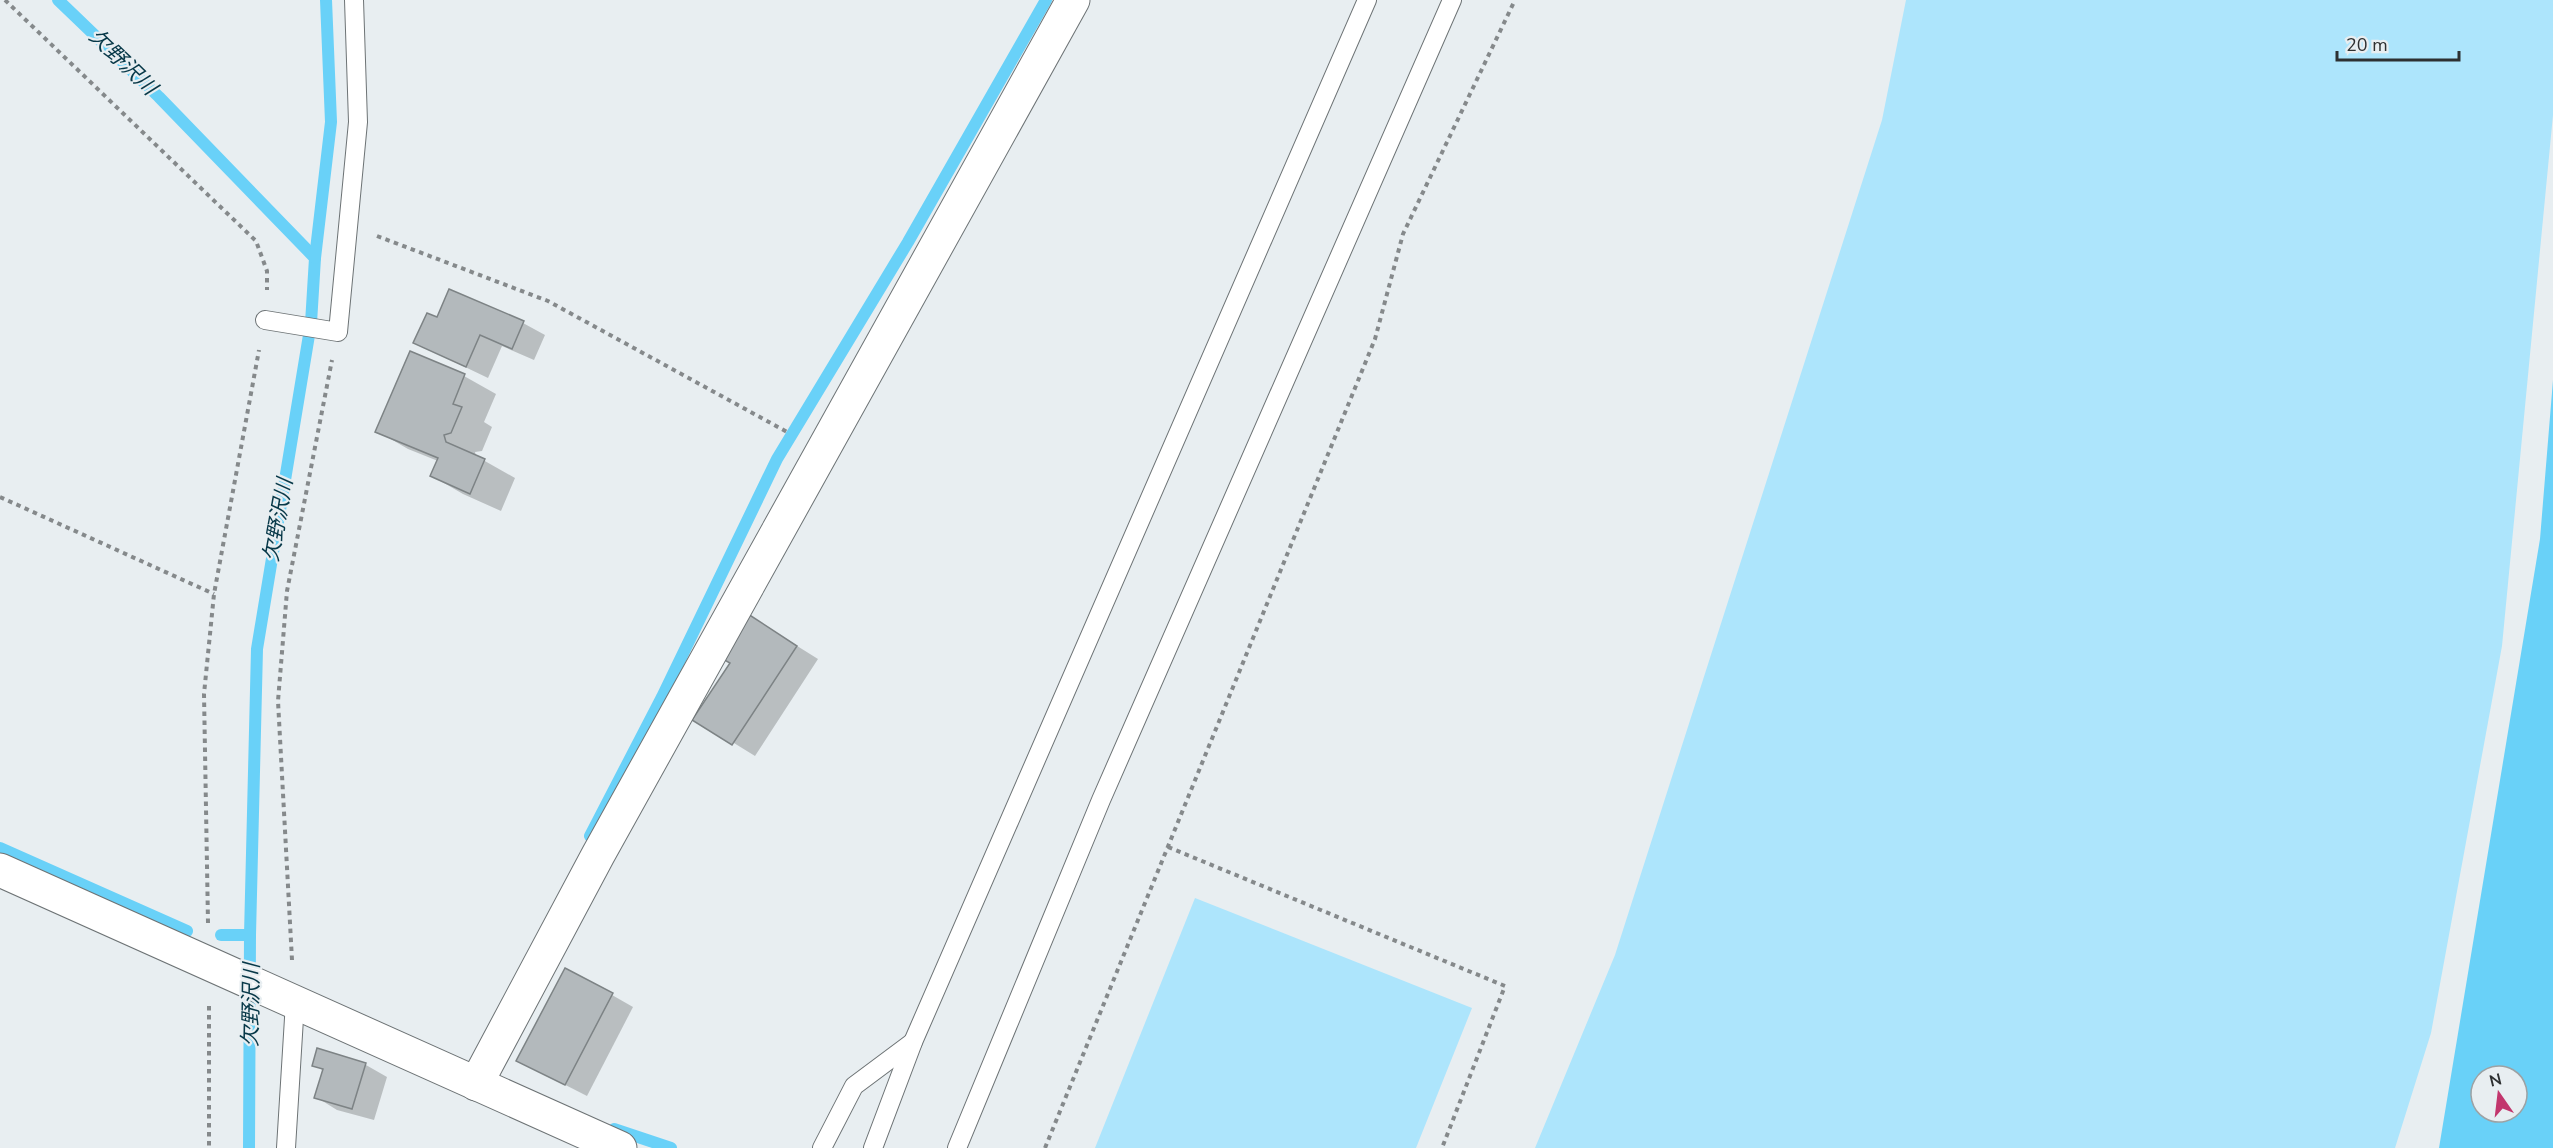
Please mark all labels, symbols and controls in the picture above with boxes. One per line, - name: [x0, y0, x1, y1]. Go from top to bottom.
- water label: 欠野沢川: [83, 23, 164, 103]
- scale bar: [2337, 24, 2458, 62]
- text: 20 m: [2346, 33, 2388, 57]
- water label: 欠野沢川: [257, 474, 299, 564]
- water label: 欠野沢川: [236, 961, 266, 1047]
- north arrow: [2469, 1064, 2529, 1124]
- text: N: [2487, 1068, 2504, 1093]

